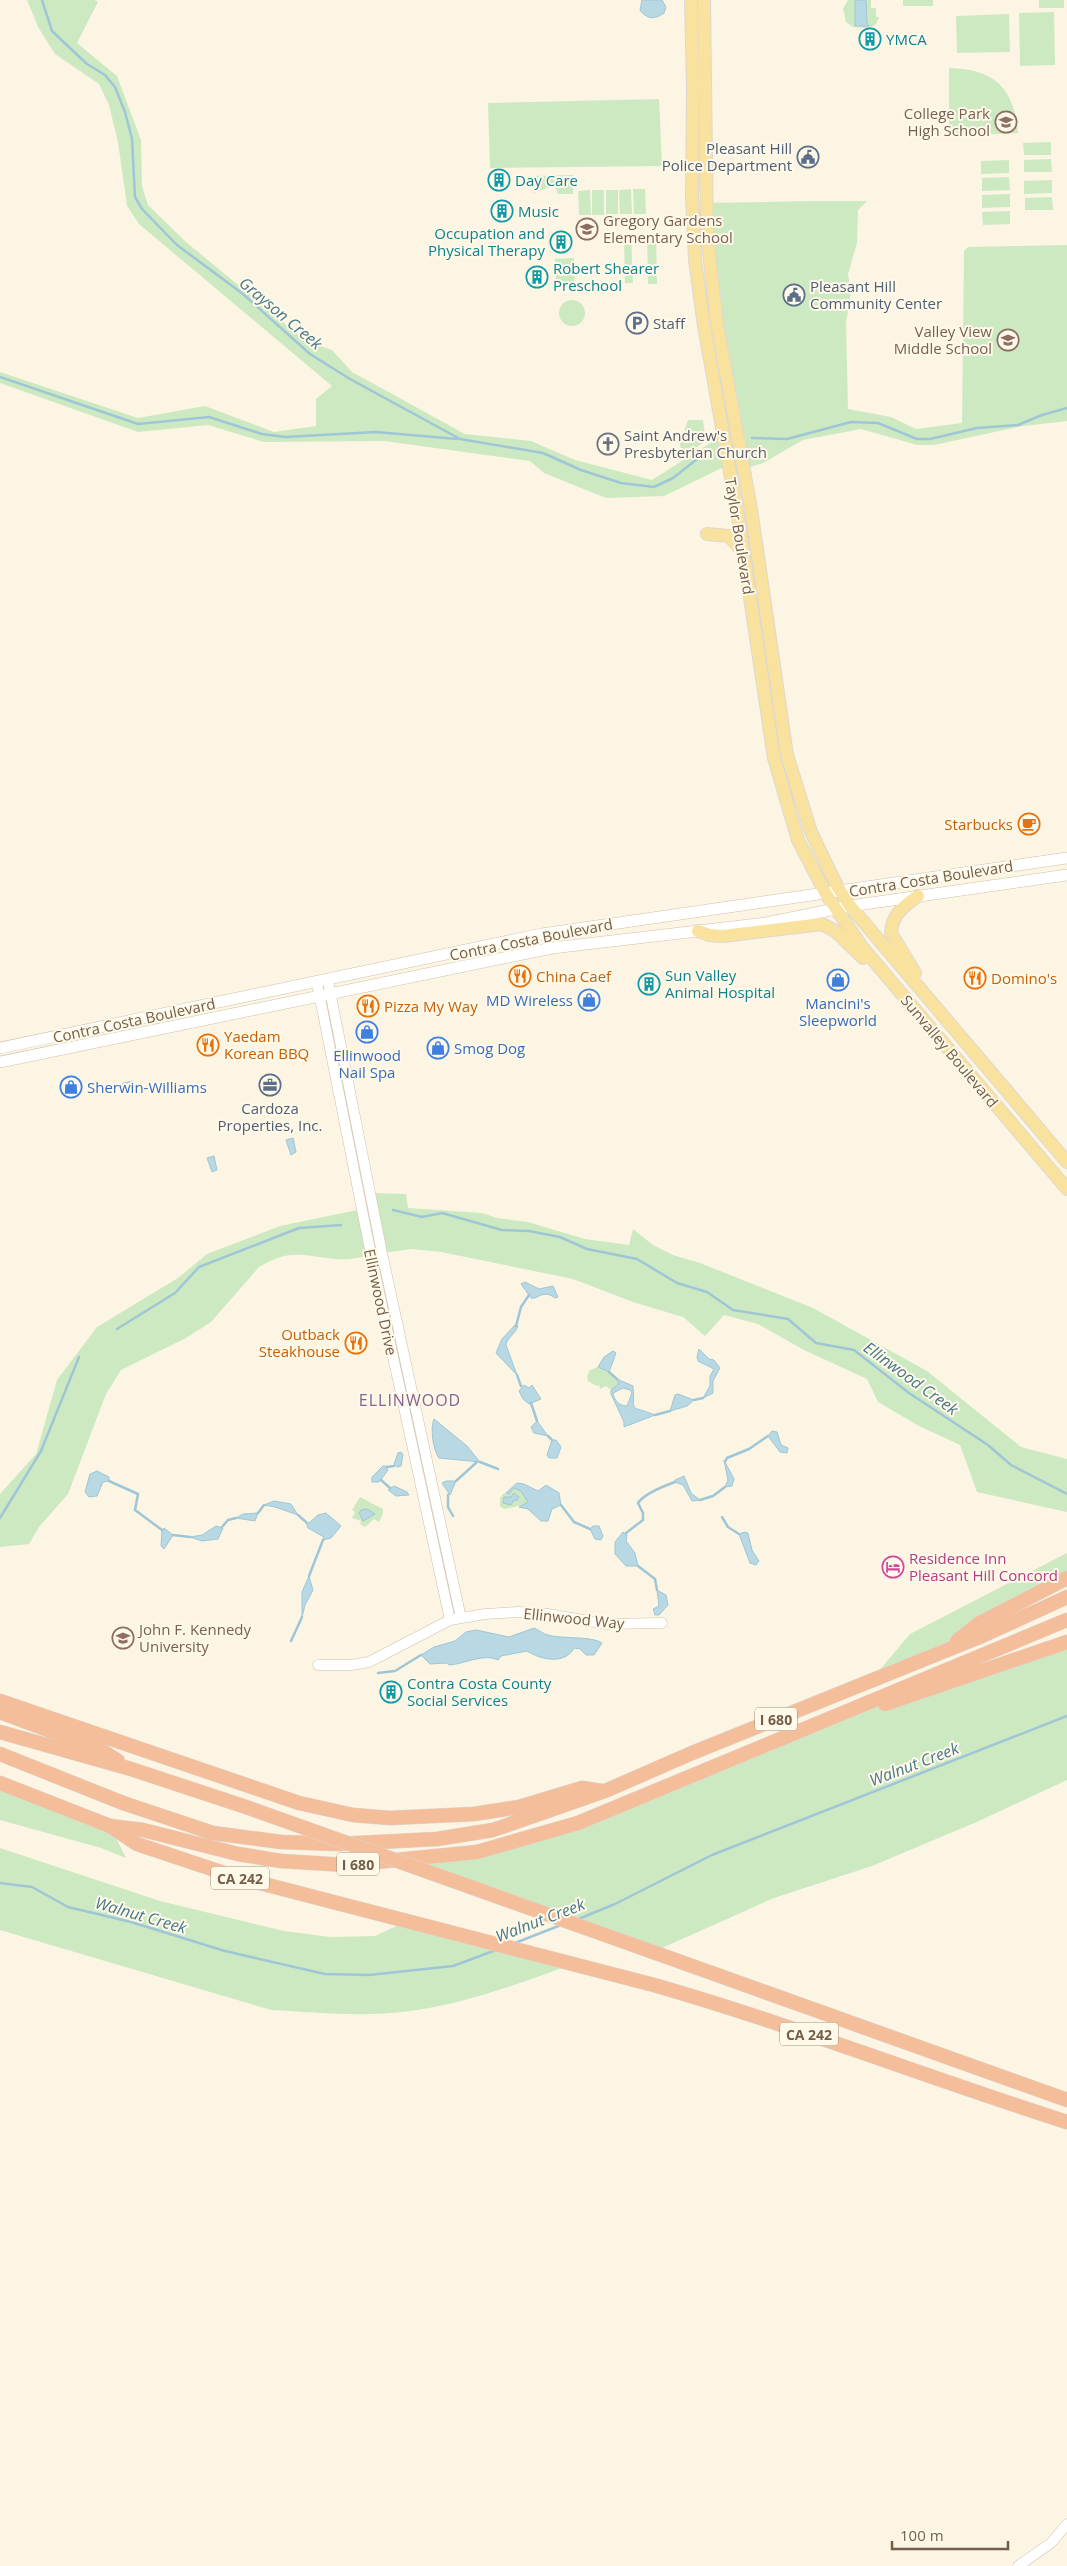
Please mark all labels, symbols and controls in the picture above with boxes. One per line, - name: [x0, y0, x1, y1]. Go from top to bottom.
- building icon: YMCA: [858, 27, 882, 51]
- place label: YMCA: [886, 29, 927, 49]
- place label: College Park High School: [904, 103, 990, 140]
- school or university icon: College Park High School: [994, 110, 1018, 134]
- place label: Pleasant Hill Police Department: [662, 138, 792, 175]
- public building icon: Pleasant Hill Police Department: [796, 145, 820, 169]
- building icon: Day Care: [487, 168, 511, 192]
- place label: Day Care: [515, 170, 578, 190]
- building icon: Music: [490, 199, 514, 223]
- place label: Music: [518, 201, 559, 221]
- place label: Gregory Gardens Elementary School: [603, 210, 733, 247]
- school or university icon: Gregory Gardens Elementary School: [575, 217, 599, 241]
- place label: Occupation and Physical Therapy: [428, 223, 545, 260]
- building icon: Occupation and Physical Therapy: [549, 230, 573, 254]
- place label: Robert Shearer Preschool: [553, 258, 659, 295]
- building icon: Robert Shearer Preschool: [525, 265, 549, 289]
- water label: Grayson Creek: [235, 272, 328, 355]
- place label: Pleasant Hill Community Center: [810, 276, 942, 313]
- public building icon: Pleasant Hill Community Center: [782, 283, 806, 307]
- parking icon: Staff: [625, 311, 649, 335]
- place label: Staff: [653, 313, 686, 333]
- place label: Valley View Middle School: [894, 321, 992, 358]
- school or university icon: Valley View Middle School: [996, 328, 1020, 352]
- place label: Saint Andrew's Presbyterian Church: [624, 425, 767, 462]
- church icon: Saint Andrew's Presbyterian Church: [596, 432, 620, 456]
- street label: Taylor Boulevard: [721, 476, 759, 596]
- cafe icon: Starbucks: [1017, 812, 1041, 836]
- place label: Starbucks: [944, 814, 1013, 834]
- street label: Contra Costa Boulevard: [848, 855, 1014, 901]
- street label: Contra Costa Boulevard: [448, 913, 614, 965]
- restaurant icon: China Caef: [508, 964, 532, 988]
- place label: Sun Valley Animal Hospital: [665, 965, 775, 1002]
- place label: China Caef: [536, 966, 612, 986]
- restaurant icon: Domino's: [963, 966, 987, 990]
- shop icon: Mancini's Sleepworld: [826, 968, 850, 992]
- place label: Domino's: [991, 968, 1057, 988]
- building icon: Sun Valley Animal Hospital: [637, 972, 661, 996]
- shop icon: MD Wireless: [577, 988, 601, 1012]
- place label: MD Wireless: [486, 990, 573, 1010]
- street label: Sunvalley Boulevard: [897, 991, 1003, 1111]
- street label: Contra Costa Boulevard: [51, 993, 217, 1047]
- place label: Mancini's Sleepworld: [799, 993, 877, 1030]
- restaurant icon: Pizza My Way: [356, 994, 380, 1018]
- place label: Pizza My Way: [384, 996, 478, 1016]
- shop icon: Ellinwood Nail Spa: [355, 1020, 379, 1044]
- place label: Yaedam Korean BBQ: [224, 1026, 309, 1063]
- restaurant icon: Yaedam Korean BBQ: [196, 1033, 220, 1057]
- shop icon: Smog Dog: [426, 1036, 450, 1060]
- place label: Smog Dog: [454, 1038, 525, 1058]
- place label: Ellinwood Nail Spa: [333, 1045, 401, 1082]
- office icon: Cardoza Properties, Inc.: [258, 1073, 282, 1097]
- shop icon: Sherwin-Williams: [59, 1075, 83, 1099]
- place label: Sherwin-Williams: [87, 1077, 207, 1097]
- place label: Cardoza Properties, Inc.: [218, 1098, 322, 1135]
- street label: Ellinwood Drive: [360, 1247, 402, 1357]
- place label: Outback Steakhouse: [259, 1324, 340, 1361]
- restaurant icon: Outback Steakhouse: [344, 1331, 368, 1355]
- water label: Ellinwood Creek: [859, 1336, 964, 1420]
- district label: ELLINWOOD: [359, 1389, 461, 1411]
- place label: Residence Inn Pleasant Hill Concord: [909, 1548, 1058, 1585]
- hotel icon: Residence Inn Pleasant Hill Concord: [881, 1555, 905, 1579]
- street label: Ellinwood Way: [523, 1603, 626, 1633]
- place label: John F. Kennedy University: [137, 1619, 252, 1656]
- school or university icon: John F. Kennedy University: [111, 1626, 135, 1650]
- place label: Contra Costa County Social Services: [407, 1673, 552, 1710]
- building icon: Contra Costa County Social Services: [379, 1680, 403, 1704]
- road number: I 680: [755, 1708, 797, 1730]
- water label: Walnut Creek: [866, 1736, 963, 1791]
- road number: I 680: [337, 1852, 379, 1876]
- road number: CA 242: [211, 1866, 269, 1890]
- water label: Walnut Creek: [93, 1891, 190, 1939]
- water label: Walnut Creek: [492, 1892, 589, 1947]
- road number: CA 242: [780, 2022, 838, 2046]
- scale bar: [892, 2518, 1008, 2550]
- text: 100 m: [900, 2525, 944, 2545]

